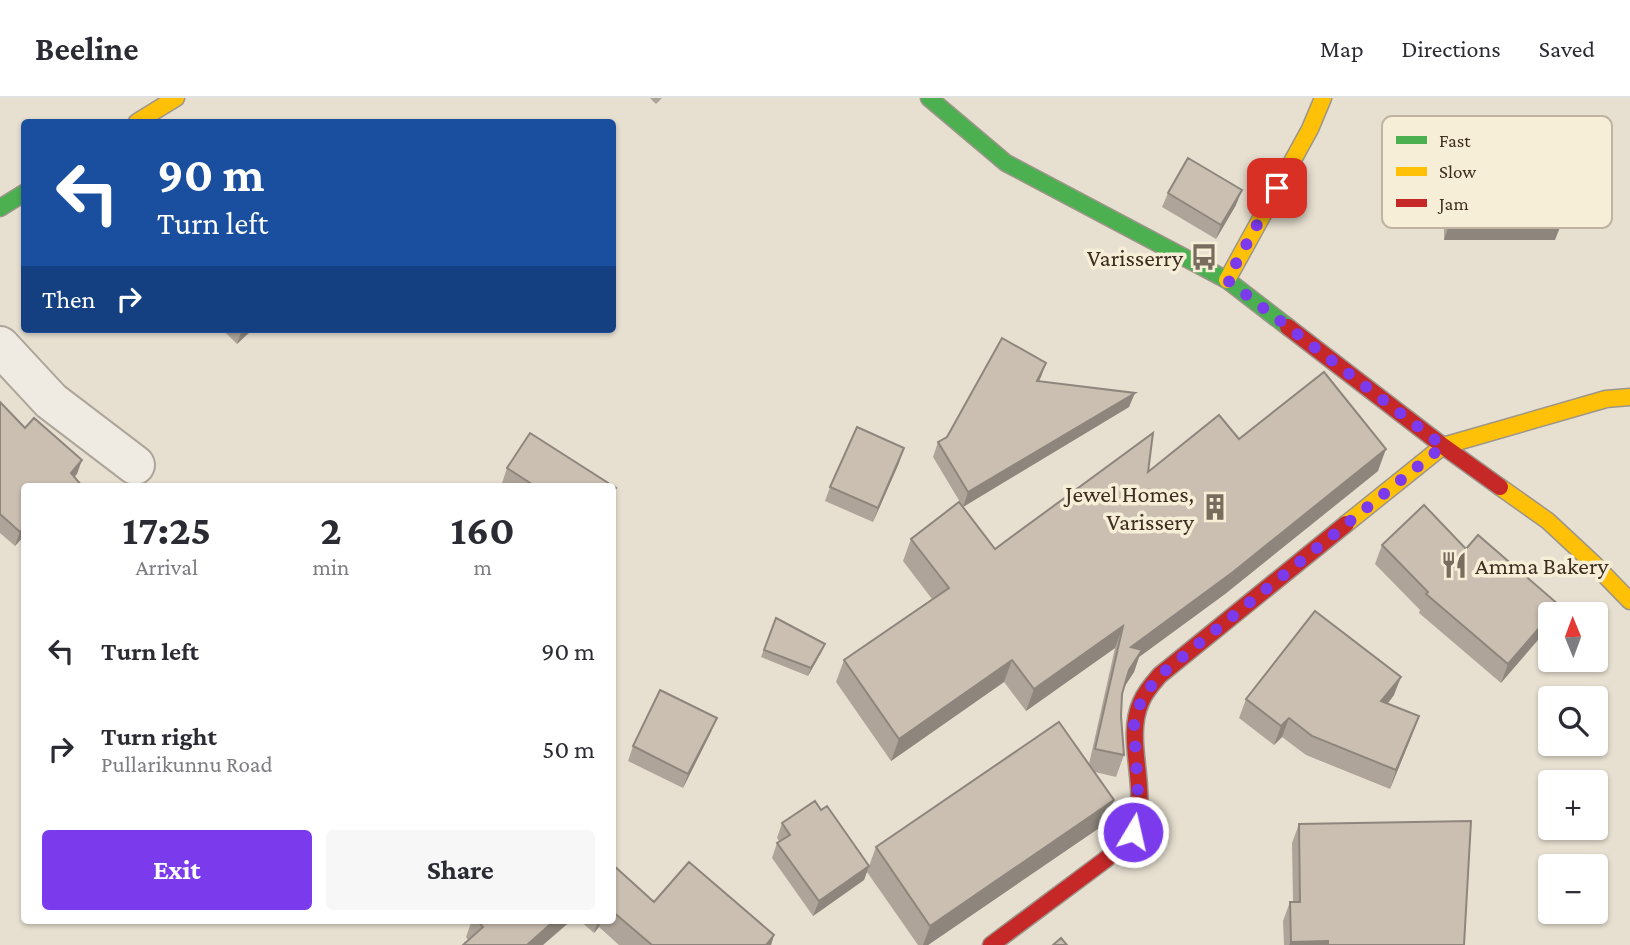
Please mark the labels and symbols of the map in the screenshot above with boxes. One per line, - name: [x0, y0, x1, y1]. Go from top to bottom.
- legend: [1382, 116, 1612, 228]
- text: Fast: [1439, 130, 1471, 151]
- pin: [1247, 158, 1307, 218]
- text: Slow: [1439, 161, 1476, 182]
- text: Jam: [1437, 193, 1469, 214]
- bus stop icon: Varisserry: [1189, 242, 1219, 272]
- place label: Varisserry: [1087, 244, 1184, 271]
- place label: Jewel Homes, Varissery: [1063, 480, 1195, 535]
- building icon: Jewel Homes, Varissery: [1200, 492, 1230, 522]
- restaurant icon: Amma Bakery: [1439, 550, 1469, 580]
- place label: Amma Bakery: [1475, 552, 1609, 579]
- north arrow: [1538, 602, 1608, 672]
- position arrow: [1096, 795, 1170, 869]

